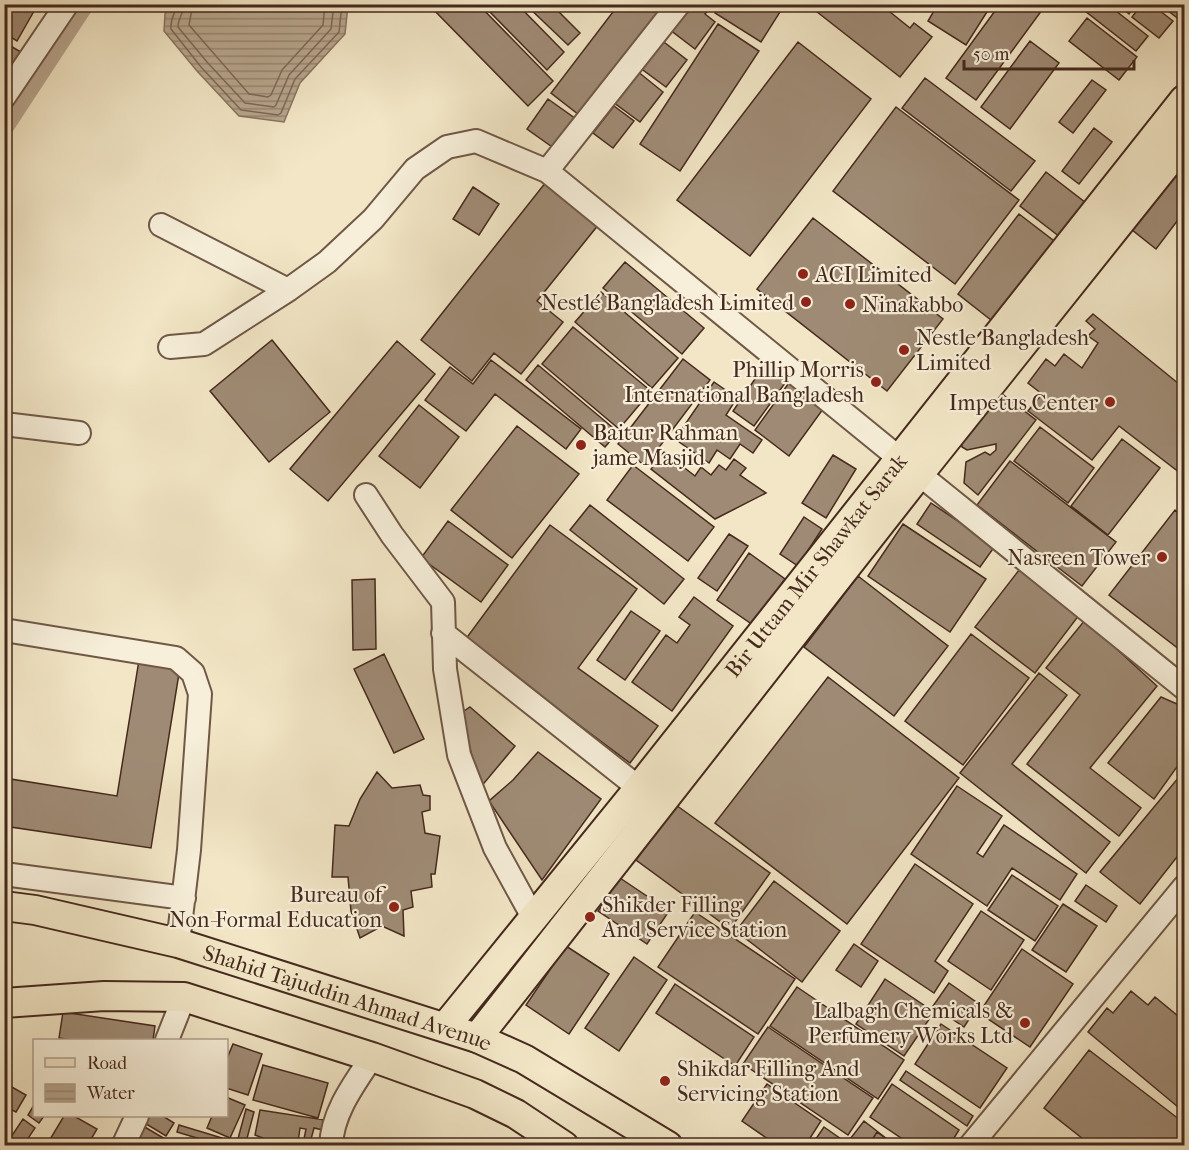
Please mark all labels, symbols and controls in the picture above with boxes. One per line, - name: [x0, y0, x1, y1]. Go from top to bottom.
- scale bar: [964, 33, 1134, 71]
- text: 50 m: [973, 44, 1010, 65]
- place label: ACI Limited: [814, 262, 933, 288]
- marker: ACI Limited: [796, 267, 810, 281]
- place label: Nestlé Bangladesh Limited: [541, 290, 795, 316]
- place label: Ninakabbo: [862, 292, 963, 318]
- marker: Nestlé Bangladesh Limited: [799, 295, 813, 309]
- marker: Ninakabbo: [843, 297, 857, 311]
- place label: Nestle Bangladesh Limited: [916, 325, 1090, 376]
- marker: Nestle Bangladesh Limited: [897, 343, 911, 357]
- place label: Phillip Morris International Bangladesh: [624, 357, 865, 408]
- marker: Phillip Morris International Bangladesh: [869, 375, 883, 389]
- place label: Impetus Center: [949, 390, 1099, 416]
- marker: Impetus Center: [1103, 395, 1117, 409]
- place label: Baitur Rahman jame Masjid: [591, 420, 739, 471]
- marker: Baitur Rahman jame Masjid: [574, 438, 588, 452]
- street label: Bir Uttam Mir Shawkat Sarak: [720, 448, 913, 683]
- place label: Nasreen Tower: [1007, 545, 1151, 571]
- marker: Nasreen Tower: [1155, 550, 1169, 564]
- place label: Bureau of Non-Formal Education: [169, 882, 387, 933]
- place label: Shikder Filling And Service Station: [601, 892, 788, 943]
- marker: Bureau of Non-Formal Education: [387, 900, 401, 914]
- marker: Shikder Filling And Service Station: [583, 910, 597, 924]
- street label: Shahid Tajuddin Ahmad Avenue: [200, 940, 496, 1057]
- place label: Lalbagh Chemicals & Perfumery Works Ltd: [808, 998, 1014, 1049]
- marker: Lalbagh Chemicals & Perfumery Works Ltd: [1018, 1016, 1032, 1030]
- legend: [33, 1039, 228, 1117]
- text: Road: [87, 1053, 127, 1074]
- place label: Shikdar Filling And Servicing Station: [677, 1056, 861, 1107]
- marker: Shikdar Filling And Servicing Station: [658, 1074, 672, 1088]
- text: Water: [86, 1083, 135, 1104]

